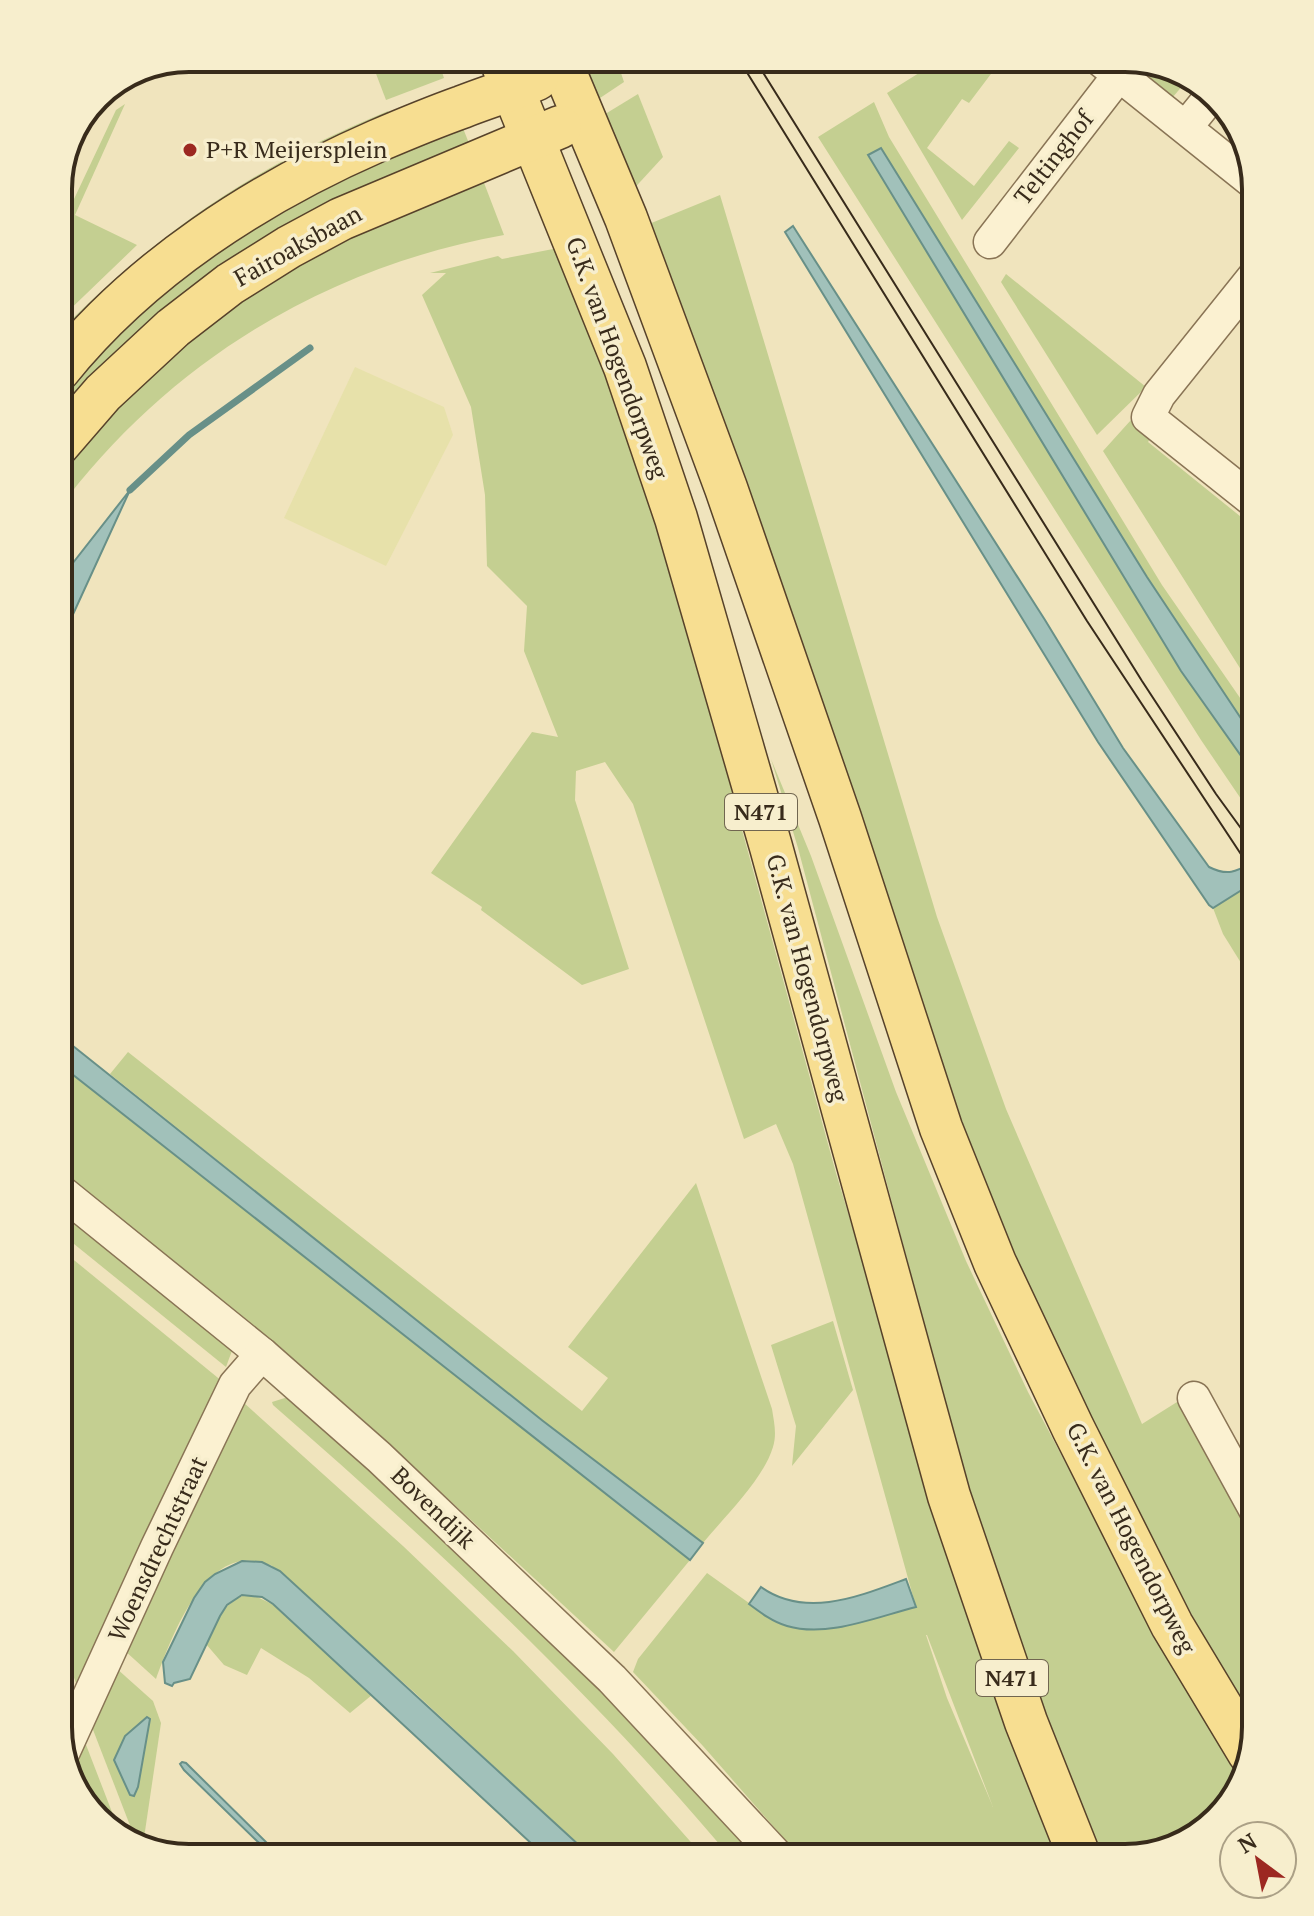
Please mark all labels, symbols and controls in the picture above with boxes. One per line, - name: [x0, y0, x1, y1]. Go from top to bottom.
- street label: Teltinghof: [1006, 102, 1101, 211]
- place label: P+R Meijersplein: [206, 133, 387, 165]
- marker: P+R Meijersplein: [181, 141, 199, 159]
- street label: Fairoaksbaan: [228, 197, 367, 293]
- street label: G.K. van Hogendorpweg: [559, 232, 677, 483]
- road number: N471: [725, 794, 797, 830]
- street label: G.K. van Hogendorpweg: [759, 850, 857, 1106]
- street label: G.K. van Hogendorpweg: [1060, 1417, 1204, 1659]
- street label: Woensdrechtstraat: [100, 1451, 214, 1647]
- street label: Bovendijk: [385, 1459, 483, 1556]
- road number: N471: [976, 1660, 1048, 1696]
- north arrow: [1218, 1820, 1298, 1900]
- text: N: [1232, 1826, 1262, 1859]

